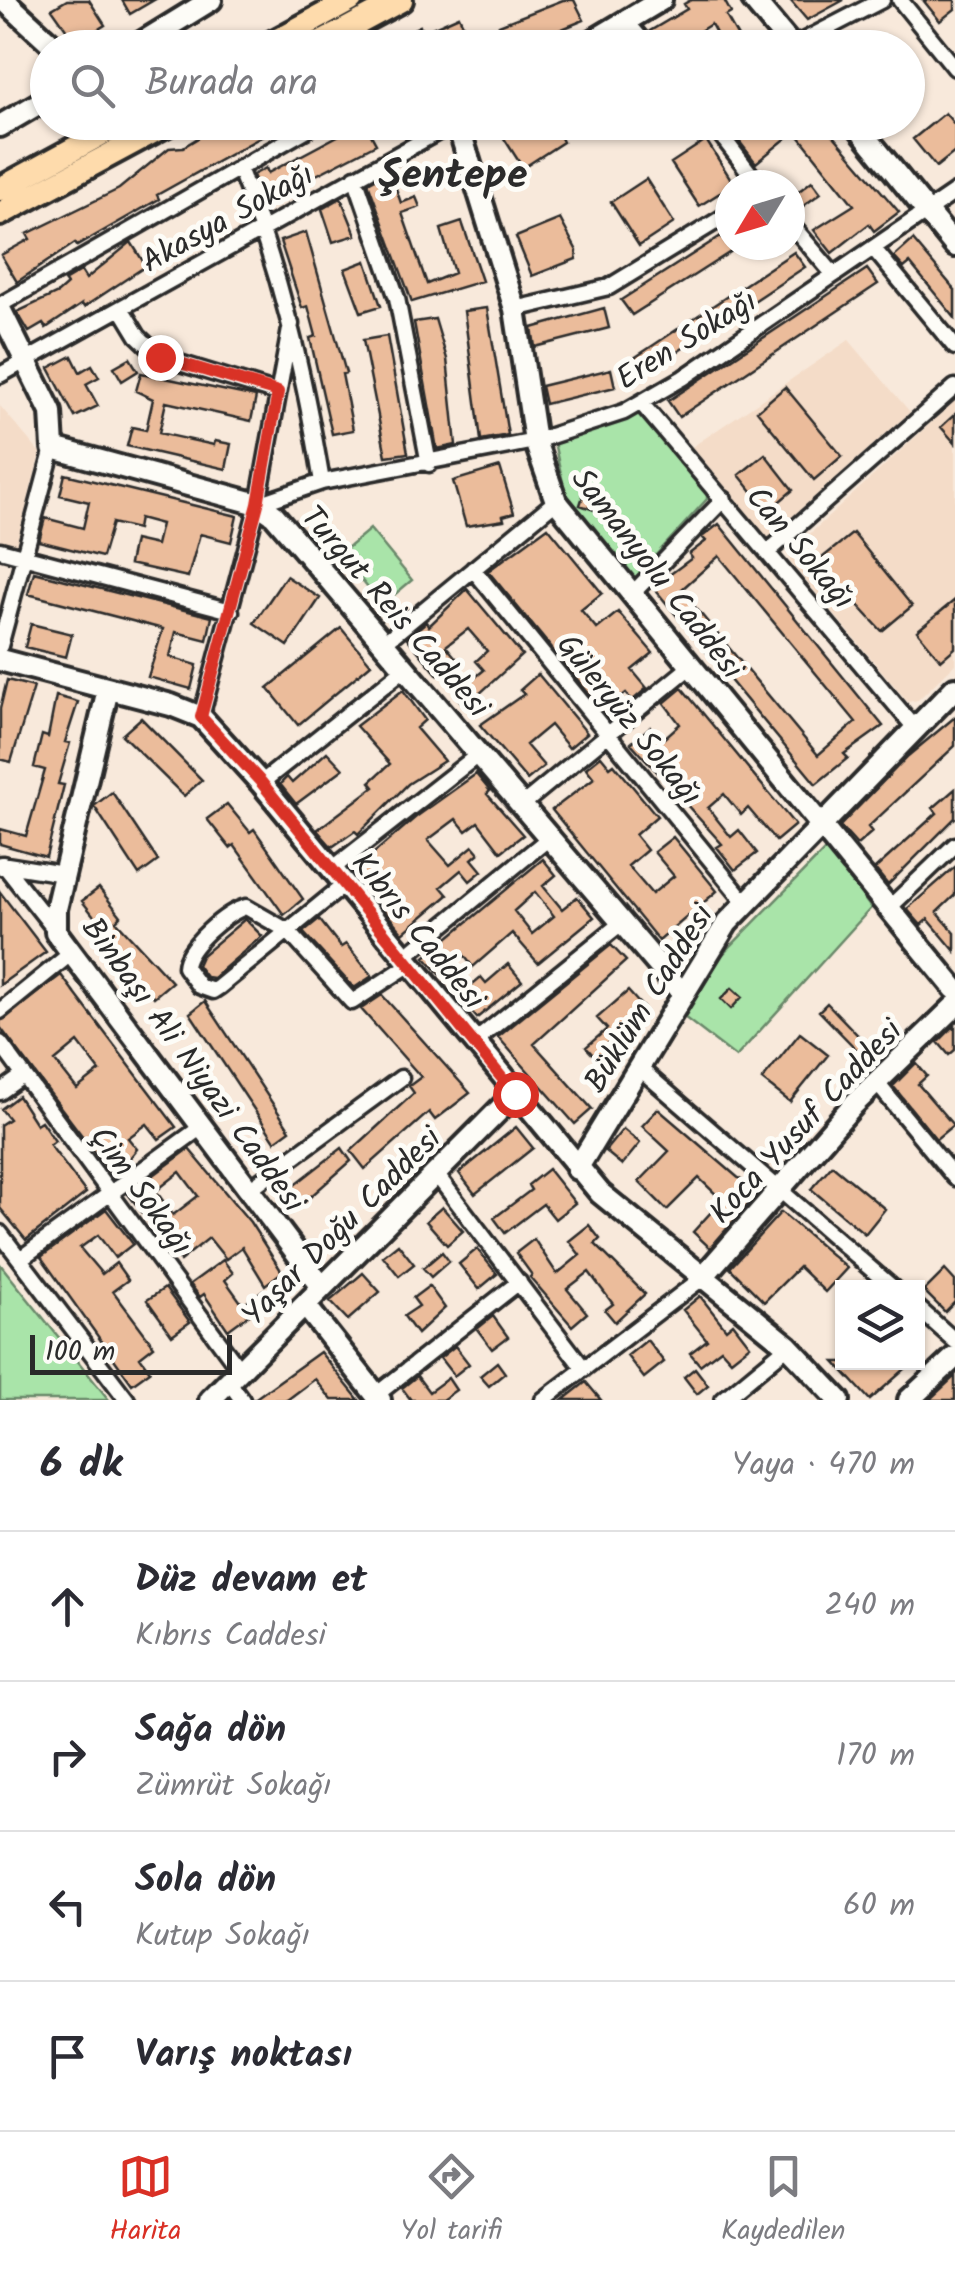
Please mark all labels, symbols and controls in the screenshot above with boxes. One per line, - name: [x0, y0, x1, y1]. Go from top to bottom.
- search box: [30, 30, 925, 140]
- text: Burada ara: [145, 55, 318, 115]
- icon: search: [65, 58, 120, 113]
- district label: Şentepe: [379, 143, 527, 210]
- street label: Akasya Sokağı: [132, 151, 324, 288]
- north arrow: [715, 170, 805, 260]
- street label: Eren Sokağı: [607, 277, 768, 405]
- route end: [138, 335, 184, 381]
- street label: Samanyolu Caddesi: [557, 458, 756, 693]
- street label: Can Sokağı: [732, 475, 866, 622]
- street label: Turgut Reis Caddesi: [287, 495, 502, 731]
- street label: Güleryüz Sokağı: [542, 623, 714, 818]
- street label: Kıbrıs Caddesi: [337, 841, 498, 1023]
- street label: Büklüm Caddesi: [572, 894, 729, 1104]
- street label: Binbaşı Ali Niyazi Caddesi: [67, 907, 318, 1225]
- street label: Koca Yusuf Caddesi: [698, 1007, 917, 1237]
- route start: [493, 1072, 539, 1118]
- street label: Yaşar Doğu Caddesi: [231, 1115, 456, 1340]
- street label: Çim Sokağı: [75, 1116, 205, 1267]
- map controls: [835, 1280, 925, 1370]
- button: layers: [835, 1280, 925, 1370]
- scale bar: [30, 1330, 232, 1374]
- text: 100 m: [45, 1330, 115, 1375]
- text: 6 dk: [40, 1432, 122, 1499]
- text: Yaya · 470 m: [732, 1440, 915, 1491]
- text: Düz devam et: [135, 1551, 367, 1611]
- icon: ahead: [40, 1579, 95, 1634]
- text: 240 m: [824, 1581, 915, 1632]
- text: Kıbrıs Caddesi: [135, 1611, 326, 1662]
- text: Sağa dön: [135, 1701, 286, 1761]
- icon: right: [40, 1729, 95, 1784]
- text: 170 m: [836, 1731, 915, 1782]
- text: Zümrüt Sokağı: [135, 1761, 332, 1812]
- text: Sola dön: [135, 1851, 276, 1911]
- icon: left: [40, 1879, 95, 1934]
- text: 60 m: [843, 1881, 915, 1932]
- text: Kutup Sokağı: [135, 1911, 310, 1962]
- text: Varış noktası: [135, 2026, 352, 2086]
- icon: arrive: [40, 2029, 95, 2084]
- tab: Harita: [110, 2149, 181, 2254]
- tab: Yol tarifi: [400, 2149, 502, 2254]
- tab: Kaydedilen: [721, 2149, 845, 2254]

